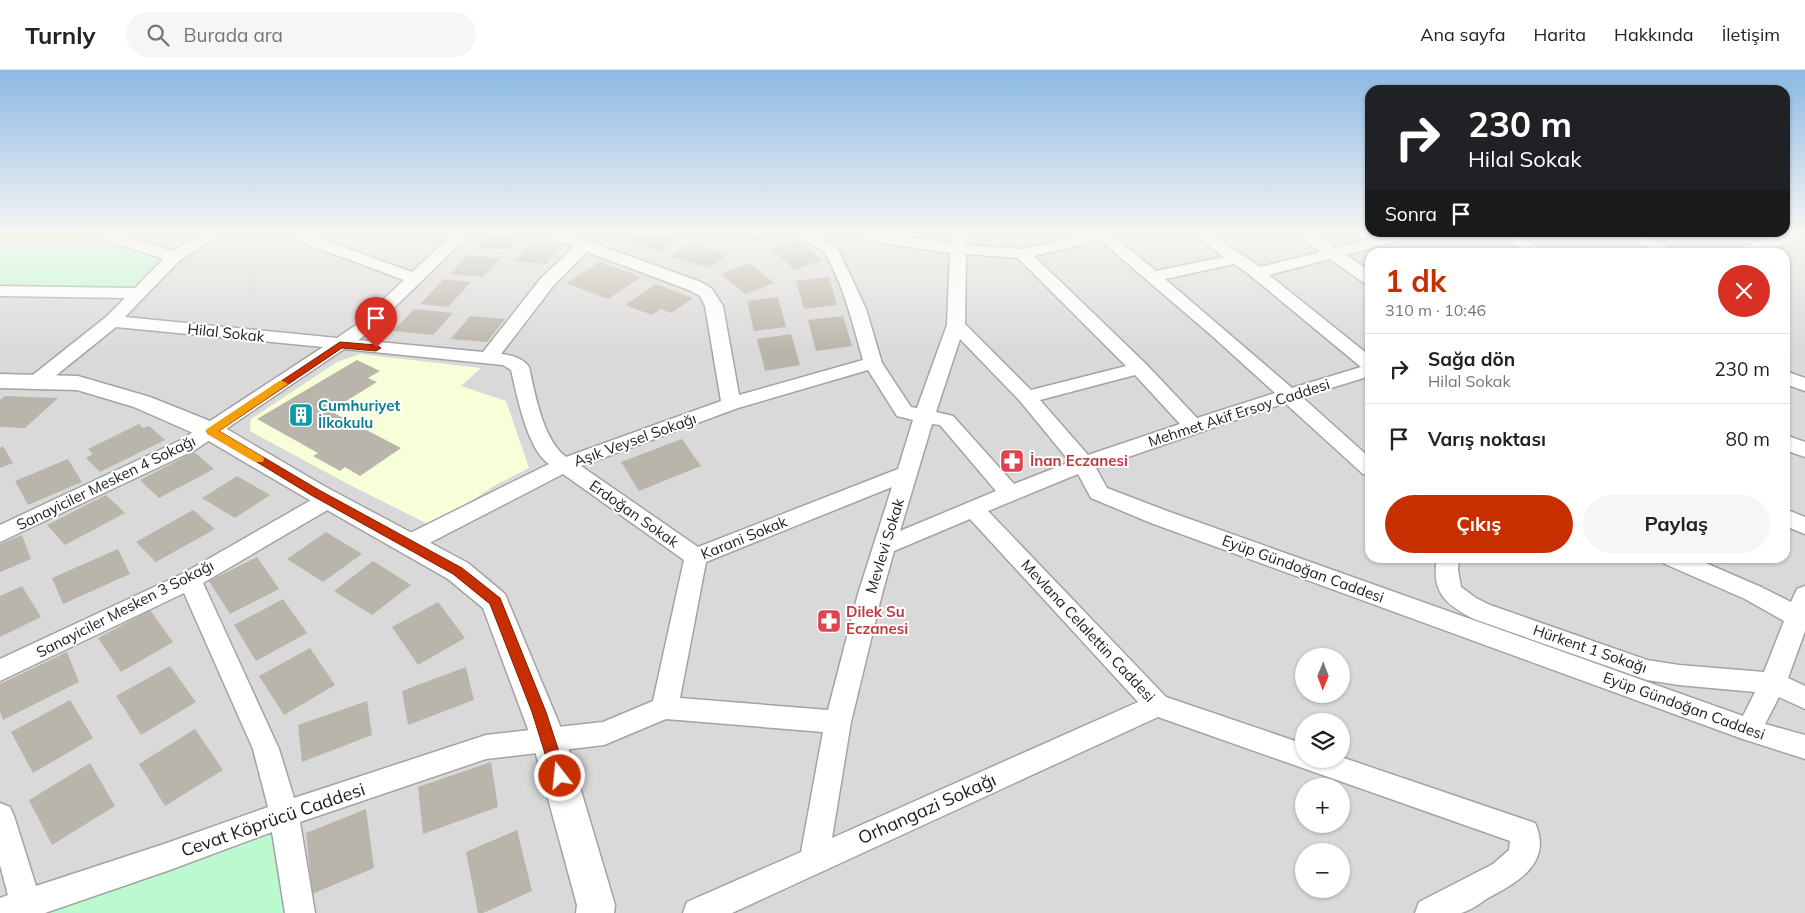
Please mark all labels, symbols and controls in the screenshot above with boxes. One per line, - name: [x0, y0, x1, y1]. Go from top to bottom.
- search box: [126, 12, 476, 57]
- text: Turnly: [25, 20, 96, 50]
- icon: search: [144, 21, 172, 49]
- text: Burada ara: [184, 23, 283, 47]
- text: Ana sayfa: [1420, 23, 1506, 46]
- text: Harita: [1534, 23, 1586, 46]
- text: Hakkında: [1614, 23, 1694, 46]
- text: İletişim: [1722, 23, 1780, 46]
- text: 230 m: [1468, 102, 1572, 146]
- icon: right: [1385, 105, 1450, 170]
- text: Hilal Sokak: [1468, 145, 1582, 173]
- icon: arrive: [1447, 200, 1475, 228]
- text: Sonra: [1385, 202, 1437, 226]
- text: 1 dk: [1385, 262, 1446, 300]
- button: close: [1718, 265, 1770, 317]
- pin: [355, 297, 397, 348]
- text: 310 m · 10:46: [1385, 300, 1486, 320]
- icon: arrive: [362, 304, 390, 332]
- street label: Hilal Sokak: [187, 319, 266, 346]
- text: Sağa dön: [1428, 347, 1515, 371]
- icon: right: [1385, 355, 1413, 383]
- text: 230 m: [1714, 357, 1770, 381]
- text: Hilal Sokak: [1428, 371, 1511, 391]
- street label: Mehmet Akif Ersoy Caddesi: [1146, 374, 1332, 451]
- place label: Cumhuriyet İlkokulu: [318, 396, 400, 432]
- building icon: Cumhuriyet İlkokulu: [288, 402, 314, 428]
- street label: Aşık Veysel Sokağı: [571, 408, 699, 471]
- icon: arrive: [1385, 425, 1413, 453]
- text: Varış noktası: [1428, 427, 1546, 451]
- text: 80 m: [1726, 427, 1770, 451]
- street label: Sanayiciler Mesken 4 Sokağı: [13, 431, 198, 534]
- pharmacy icon: İnan Eczanesi: [999, 448, 1025, 474]
- place label: İnan Eczanesi: [1030, 451, 1128, 470]
- street label: Erdoğan Sokak: [586, 476, 683, 552]
- button: Çıkış: [1385, 495, 1573, 553]
- button: Paylaş: [1583, 495, 1770, 553]
- street label: Mevlevi Sokak: [861, 496, 908, 596]
- street label: Karani Sokak: [698, 512, 790, 563]
- street label: Eyüp Gündoğan Caddesi: [1220, 530, 1387, 607]
- street label: Sanayiciler Mesken 3 Sokağı: [33, 555, 217, 662]
- street label: Mevlana Celalettin Caddesi: [1017, 555, 1159, 706]
- place label: Dilek Su Eczanesi: [846, 602, 908, 638]
- pharmacy icon: Dilek Su Eczanesi: [816, 608, 842, 634]
- street label: Hürkent 1 Sokağı: [1531, 620, 1650, 677]
- north arrow: [1295, 648, 1350, 702]
- map controls: [1295, 648, 1350, 898]
- street label: Eyüp Gündoğan Caddesi: [1601, 667, 1768, 744]
- button: layers: [1295, 713, 1350, 768]
- position arrow: [533, 749, 585, 801]
- street label: Orhangazi Sokağı: [854, 768, 999, 849]
- street label: Cevat Köprücü Caddesi: [178, 777, 368, 862]
- button: +: [1295, 778, 1350, 833]
- button: −: [1295, 843, 1350, 898]

